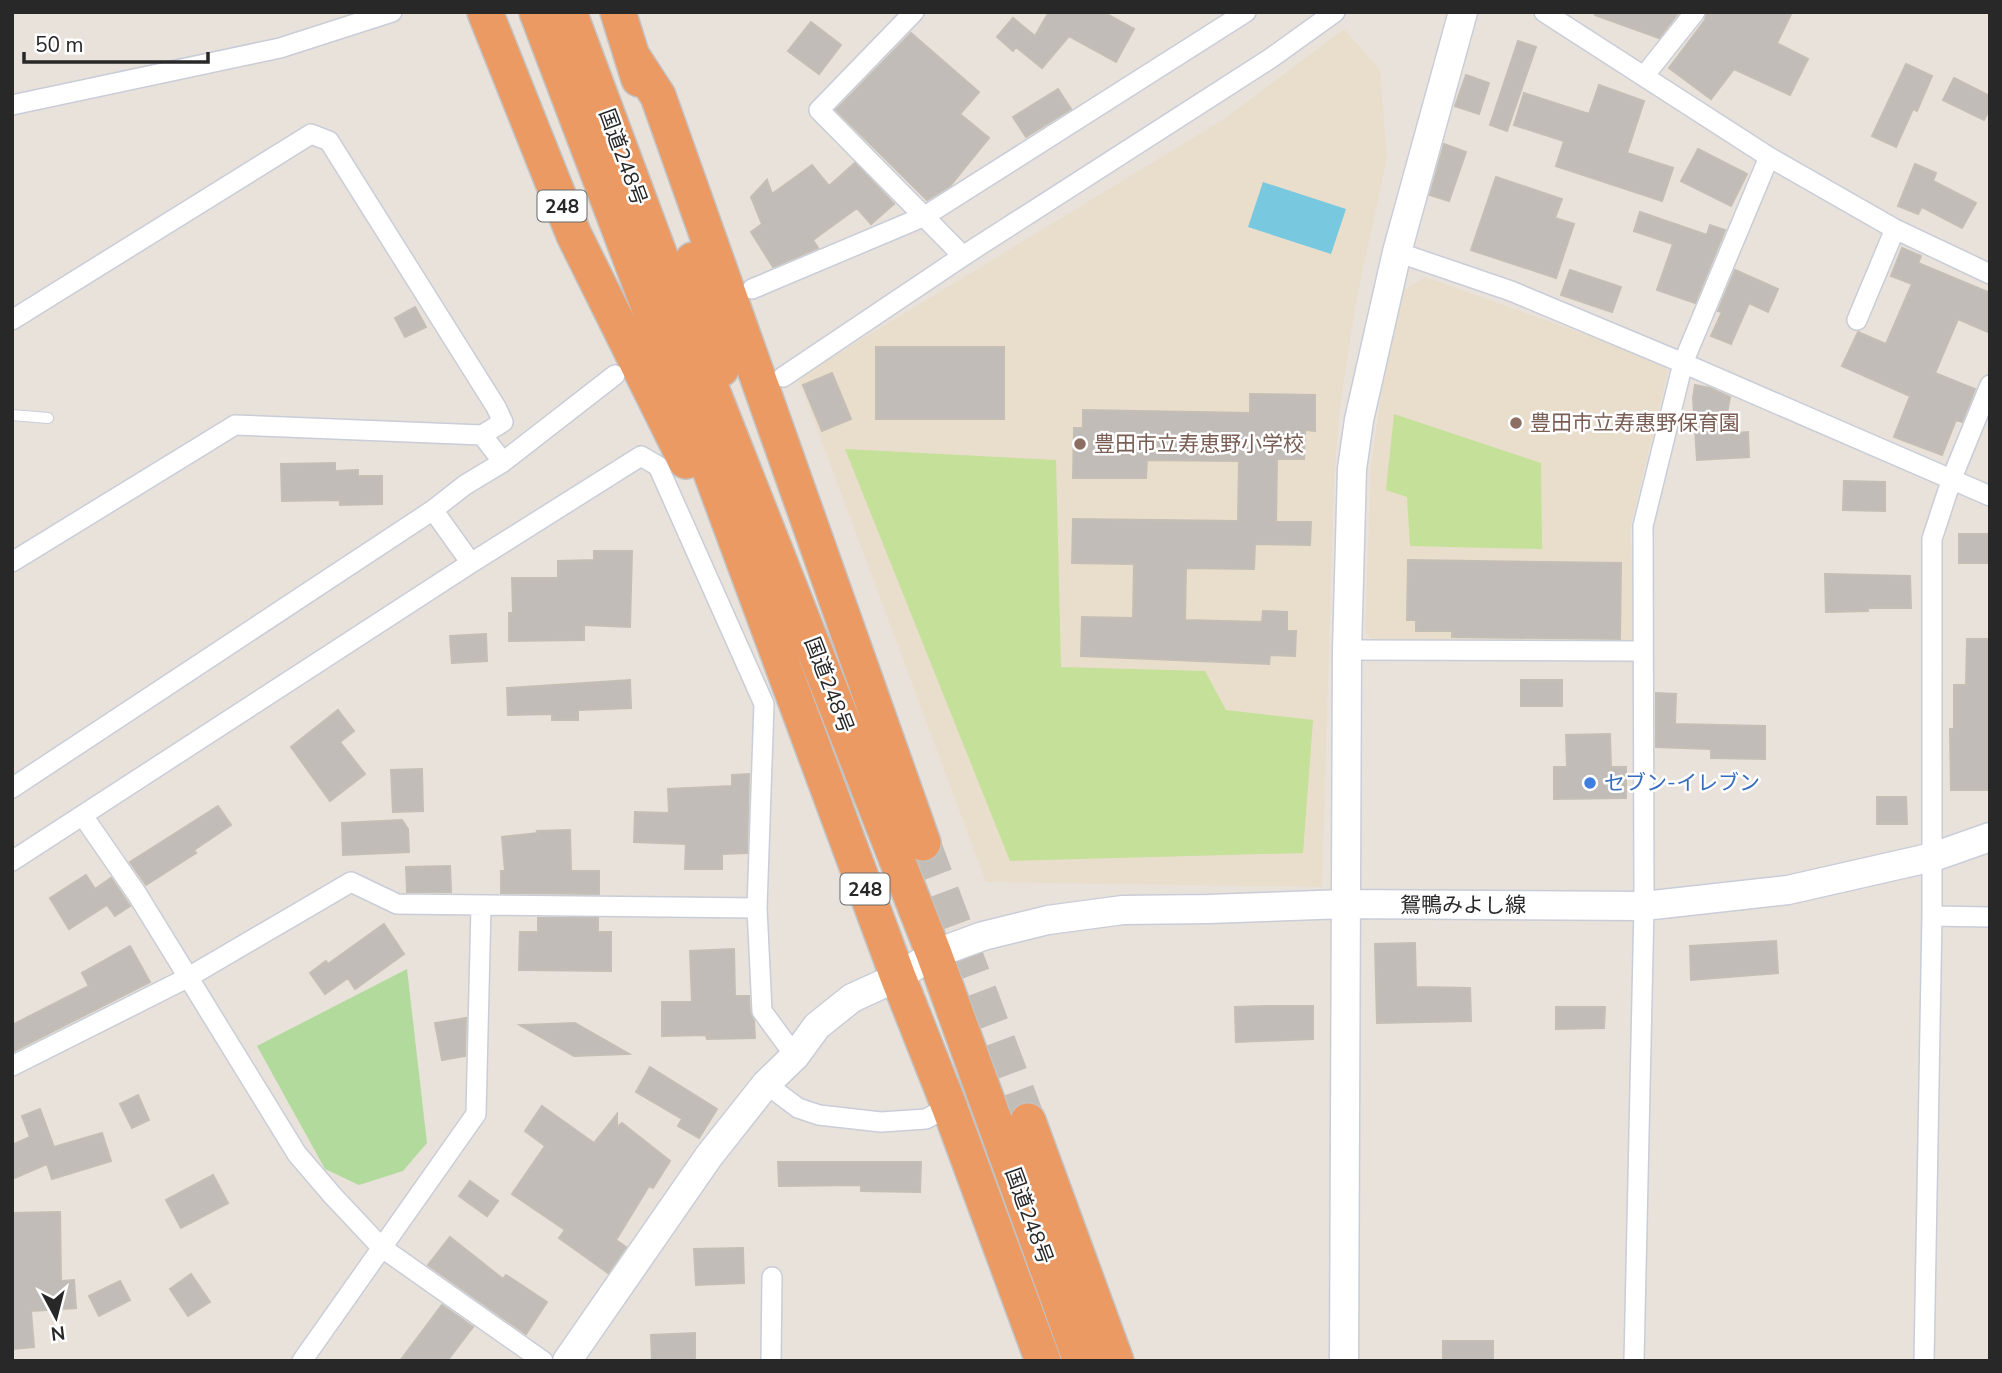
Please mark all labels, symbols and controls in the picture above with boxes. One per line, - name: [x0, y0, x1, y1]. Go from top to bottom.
- scale bar: [24, 21, 208, 65]
- text: 50 m: [35, 31, 84, 59]
- street label: 国道248号: [593, 105, 653, 209]
- road number: 248: [538, 190, 586, 222]
- place label: 豊田市立寿惠野保育園: [1530, 409, 1740, 437]
- marker: 豊田市立寿惠野保育園: [1508, 415, 1524, 431]
- place label: 豊田市立寿恵野小学校: [1094, 430, 1304, 458]
- marker: 豊田市立寿恵野小学校: [1072, 436, 1088, 452]
- street label: 国道248号: [798, 633, 860, 737]
- place label: セブン-イレブン: [1604, 769, 1760, 797]
- marker: セブン-イレブン: [1582, 775, 1598, 791]
- road number: 248: [840, 874, 890, 904]
- street label: 鴛鴨みよし線: [1400, 891, 1526, 919]
- street label: 国道248号: [999, 1164, 1059, 1268]
- north arrow: [21, 1282, 91, 1352]
- text: N: [49, 1319, 67, 1347]

